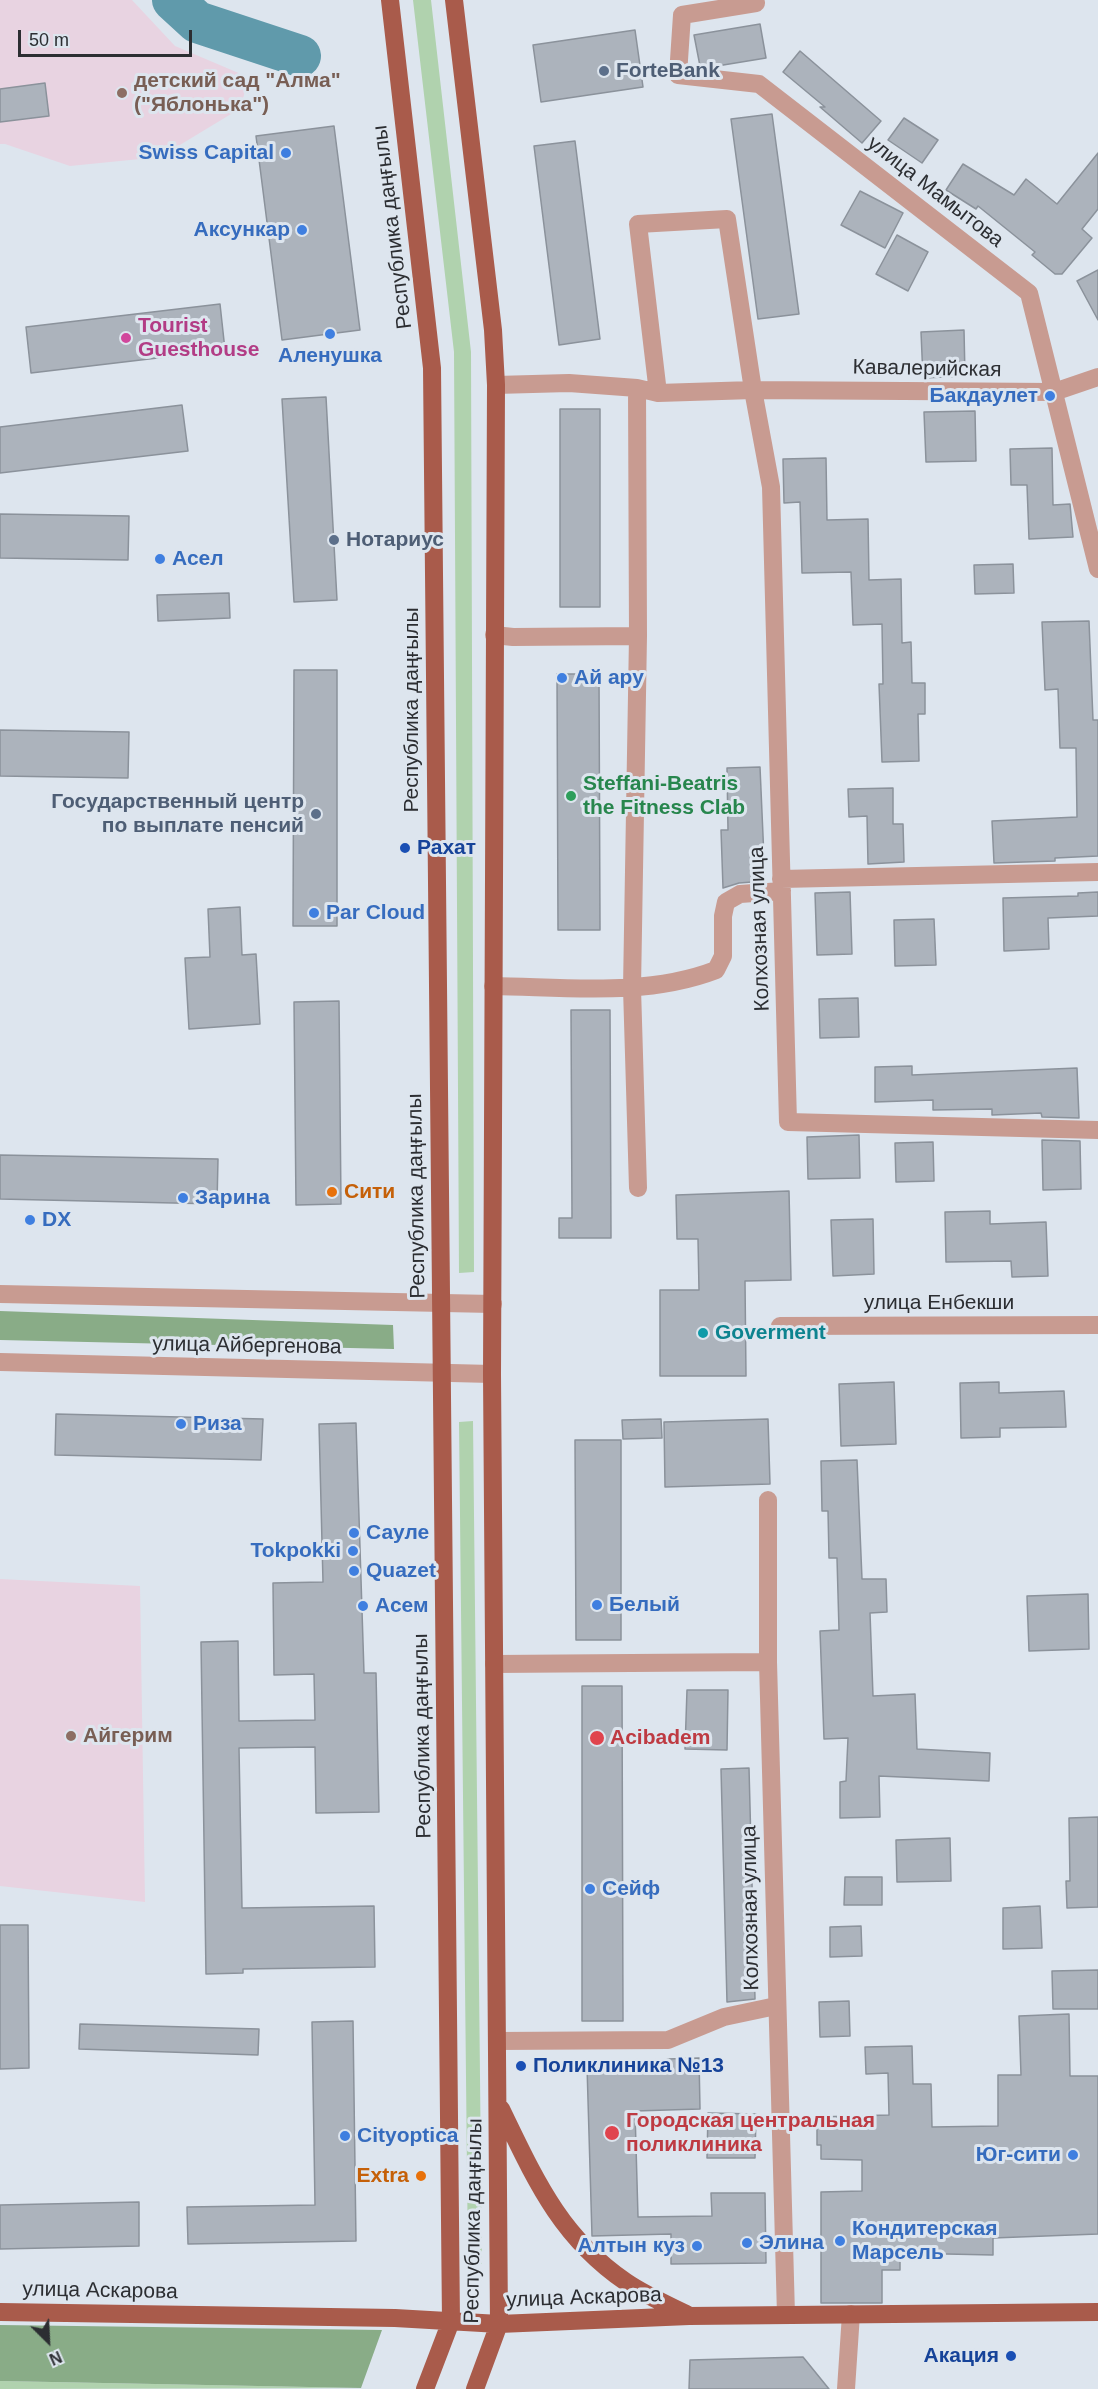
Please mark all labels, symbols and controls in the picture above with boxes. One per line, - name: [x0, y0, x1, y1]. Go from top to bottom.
- scale bar: [21, 18, 195, 56]
- text: 50 m: [29, 30, 69, 50]
- place label: ForteBank: [616, 58, 720, 84]
- marker: ForteBank: [597, 64, 611, 78]
- place label: детский сад "Алма" ("Яблонька"): [134, 68, 341, 118]
- marker: детский сад "Алма" ("Яблонька"): [115, 86, 129, 100]
- street label: Республика даңғылы: [368, 124, 418, 330]
- street label: улица Мамытова: [862, 131, 1008, 253]
- place label: Swiss Capital: [139, 140, 274, 166]
- marker: Swiss Capital: [279, 146, 293, 160]
- place label: Аксункар: [194, 217, 290, 243]
- marker: Аксункар: [295, 223, 309, 237]
- place label: Tourist Guesthouse: [138, 313, 259, 363]
- marker: Аленушка: [323, 327, 337, 341]
- marker: Tourist Guesthouse: [119, 331, 133, 345]
- place label: Аленушка: [278, 343, 382, 369]
- street label: Кавалерийская: [852, 355, 1002, 383]
- place label: Бакдаулет: [930, 383, 1038, 409]
- marker: Бакдаулет: [1043, 389, 1057, 403]
- place label: Нотариус: [346, 527, 444, 553]
- marker: Нотариус: [327, 533, 341, 547]
- place label: Асел: [172, 546, 224, 572]
- marker: Асел: [153, 552, 167, 566]
- street label: Республика даңғылы: [399, 607, 425, 813]
- place label: Ай ару: [574, 665, 644, 691]
- marker: Ай ару: [555, 671, 569, 685]
- place label: Steffani-Beatris the Fitness Clab: [583, 771, 745, 821]
- place label: Государственный центр по выплате пенсий: [51, 789, 304, 839]
- marker: Steffani-Beatris the Fitness Clab: [564, 789, 578, 803]
- marker: Государственный центр по выплате пенсий: [309, 807, 323, 821]
- place label: Рахат: [417, 835, 476, 861]
- marker: Рахат: [398, 841, 412, 855]
- street label: Колхозная улица: [745, 846, 775, 1012]
- place label: Par Cloud: [326, 900, 425, 926]
- marker: Par Cloud: [307, 906, 321, 920]
- street label: Республика даңғылы: [403, 1093, 431, 1299]
- place label: Сити: [344, 1179, 395, 1205]
- place label: Зарина: [195, 1185, 270, 1211]
- marker: Сити: [325, 1185, 339, 1199]
- marker: Зарина: [176, 1191, 190, 1205]
- place label: DX: [42, 1207, 71, 1233]
- marker: DX: [23, 1213, 37, 1227]
- street label: улица Енбекши: [864, 1290, 1014, 1316]
- place label: Goverment: [715, 1320, 826, 1346]
- marker: Goverment: [696, 1326, 710, 1340]
- street label: улица Айбергенова: [152, 1332, 342, 1360]
- place label: Риза: [193, 1411, 242, 1437]
- marker: Риза: [174, 1417, 188, 1431]
- place label: Сауле: [366, 1520, 429, 1546]
- marker: Сауле: [347, 1526, 361, 1540]
- place label: Tokpokki: [250, 1538, 341, 1564]
- marker: Tokpokki: [346, 1544, 360, 1558]
- place label: Quazet: [366, 1558, 436, 1584]
- marker: Quazet: [347, 1564, 361, 1578]
- place label: Белый: [609, 1592, 680, 1618]
- place label: Асем: [375, 1593, 429, 1619]
- marker: Белый: [590, 1598, 604, 1612]
- marker: Асем: [356, 1599, 370, 1613]
- street label: Республика даңғылы: [409, 1633, 437, 1839]
- place label: Айгерим: [83, 1723, 173, 1749]
- place label: Acibadem: [610, 1725, 710, 1751]
- marker: Айгерим: [64, 1729, 78, 1743]
- marker: Acibadem: [588, 1729, 606, 1747]
- street label: Колхозная улица: [737, 1825, 765, 1991]
- place label: Сейф: [602, 1876, 660, 1902]
- marker: Сейф: [583, 1882, 597, 1896]
- place label: Поликлиника №13: [533, 2053, 724, 2079]
- marker: Поликлиника №13: [514, 2059, 528, 2073]
- place label: Городская центральная поликлиника: [626, 2108, 875, 2158]
- street label: Республика даңғылы: [460, 2118, 488, 2324]
- place label: Cityoptica: [357, 2123, 459, 2149]
- marker: Городская центральная поликлиника: [603, 2124, 621, 2142]
- marker: Cityoptica: [338, 2129, 352, 2143]
- place label: Юг-сити: [976, 2142, 1061, 2168]
- marker: Юг-сити: [1066, 2148, 1080, 2162]
- place label: Extra: [356, 2163, 409, 2189]
- marker: Extra: [414, 2169, 428, 2183]
- place label: Кондитерская Марсель: [852, 2216, 997, 2266]
- place label: Элина: [759, 2230, 824, 2256]
- place label: Алтын куз: [577, 2233, 685, 2259]
- marker: Кондитерская Марсель: [833, 2234, 847, 2248]
- marker: Элина: [740, 2236, 754, 2250]
- marker: Алтын куз: [690, 2239, 704, 2253]
- street label: улица Аскарова: [22, 2277, 178, 2305]
- street label: улица Аскарова: [506, 2283, 662, 2313]
- north arrow: [18, 2311, 78, 2371]
- place label: Акация: [924, 2343, 999, 2369]
- text: N: [47, 2348, 64, 2368]
- marker: Акация: [1004, 2349, 1018, 2363]

